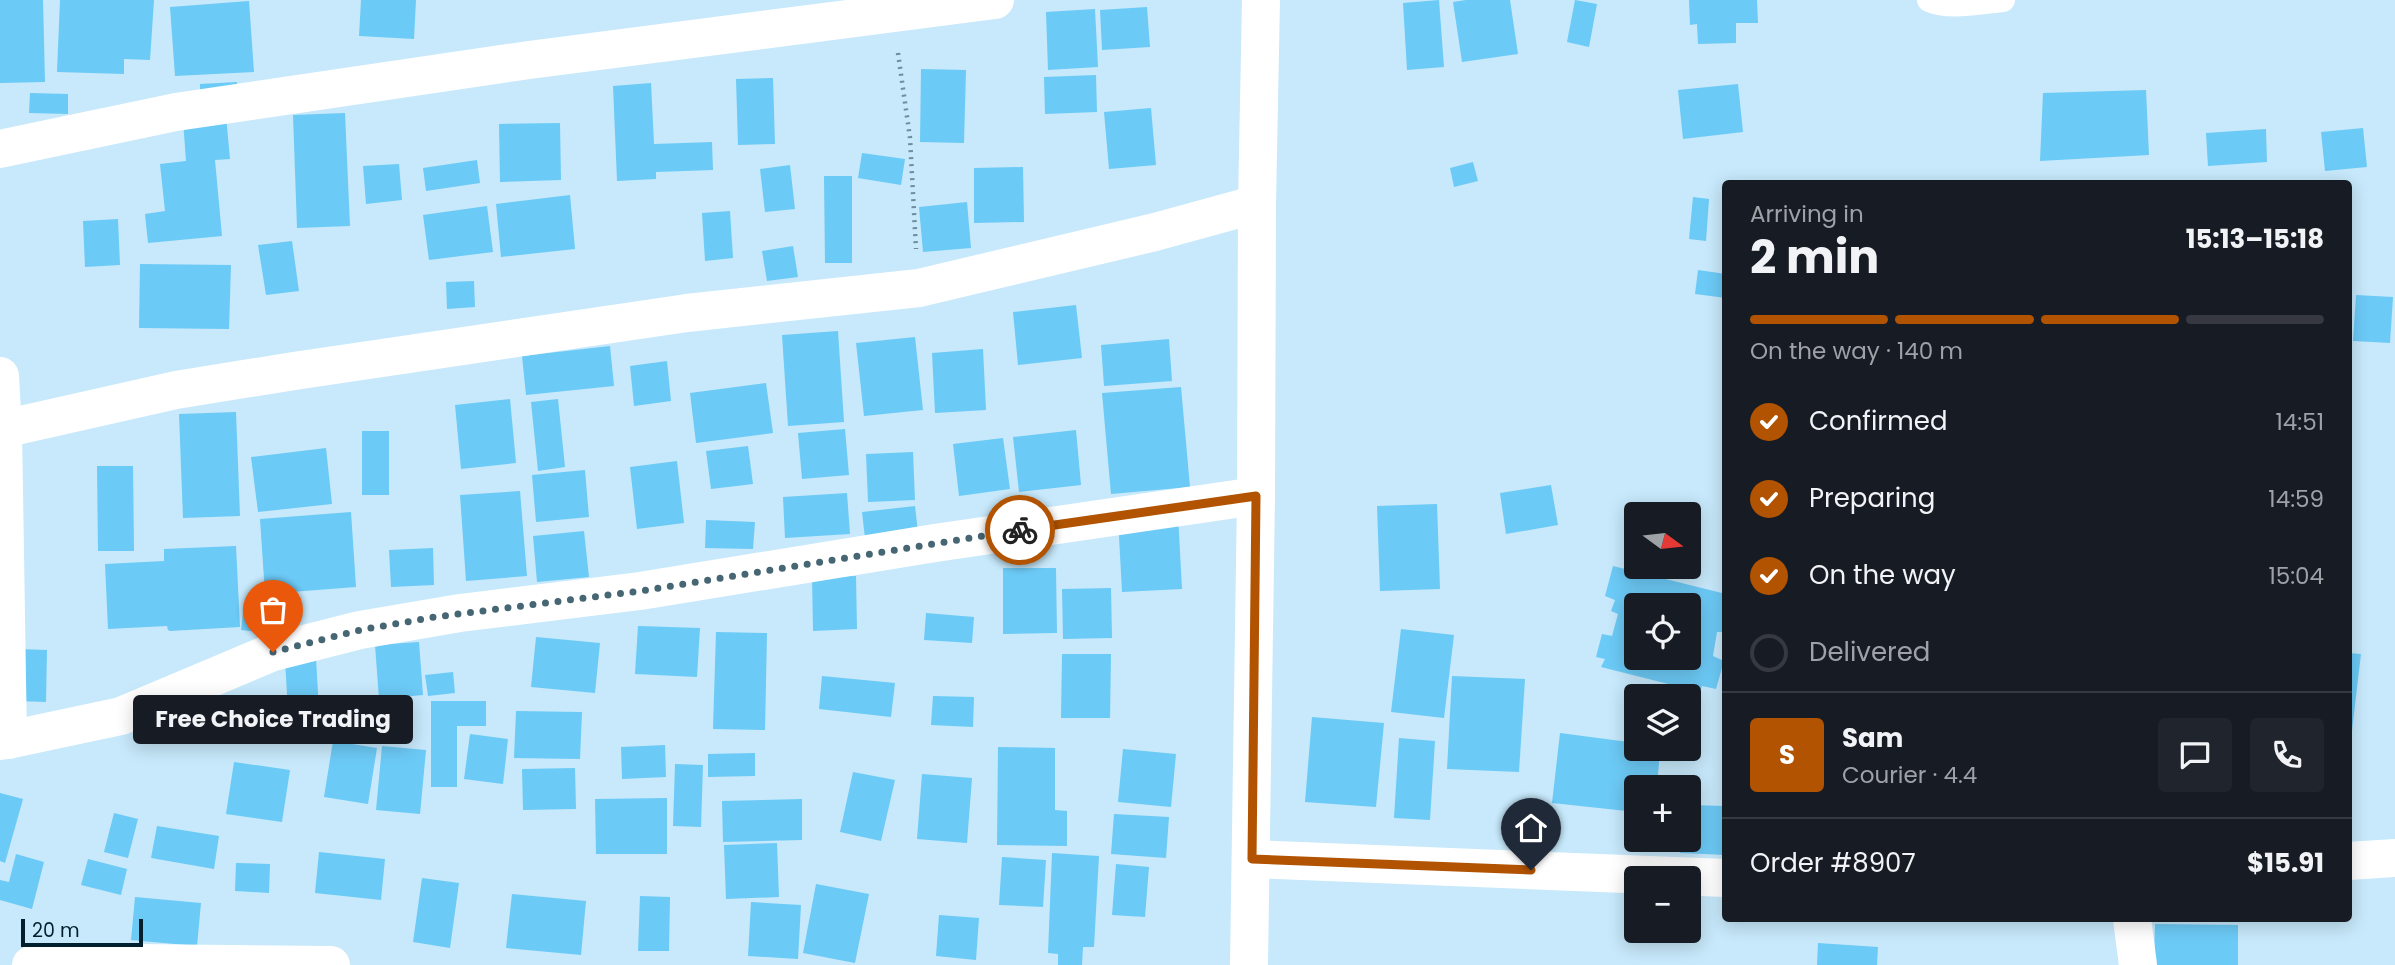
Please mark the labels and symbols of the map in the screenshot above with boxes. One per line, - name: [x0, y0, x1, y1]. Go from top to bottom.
- courier: [985, 495, 1055, 565]
- north arrow: [1624, 502, 1701, 579]
- pin: [243, 580, 303, 652]
- callout: Free Choice Trading: [133, 694, 413, 743]
- pin: [1501, 798, 1561, 870]
- scale bar: [21, 916, 144, 948]

